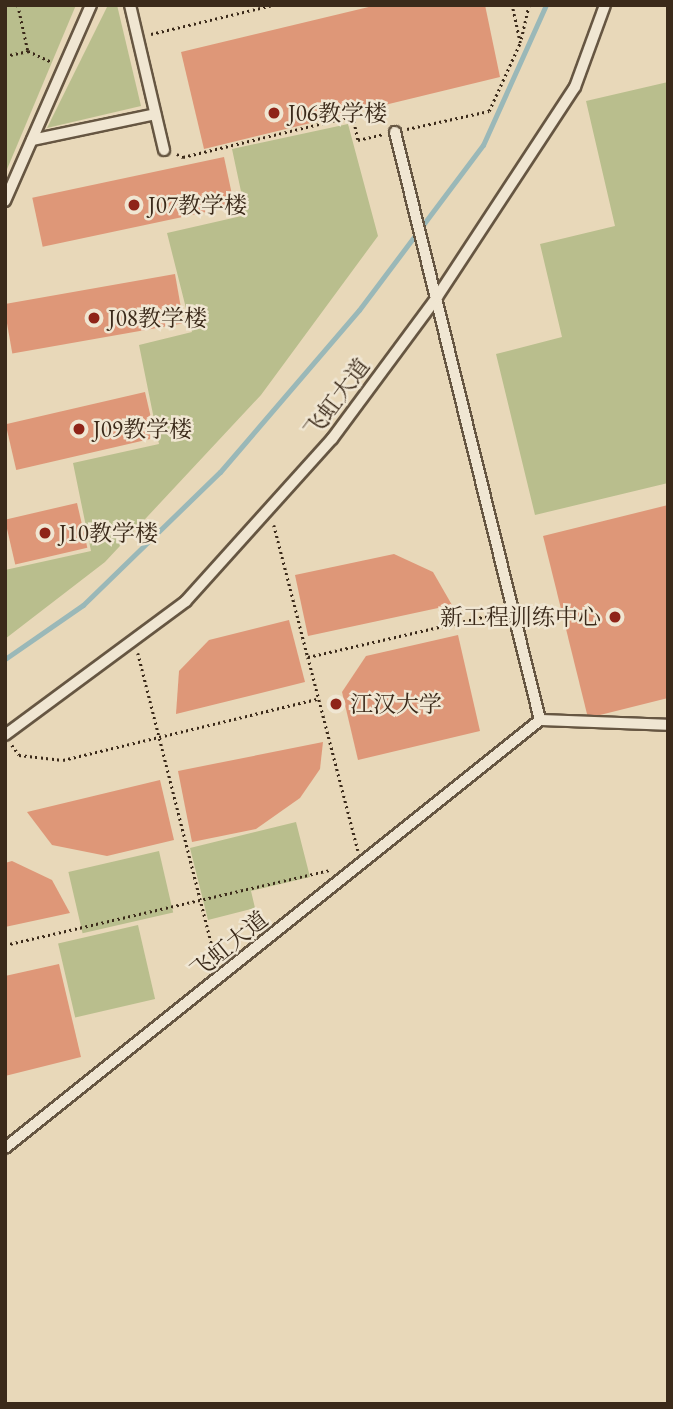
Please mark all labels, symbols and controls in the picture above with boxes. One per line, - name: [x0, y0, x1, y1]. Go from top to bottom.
- place label: J06教学楼: [288, 99, 387, 127]
- marker: J06教学楼: [266, 105, 282, 121]
- place label: J07教学楼: [148, 191, 247, 219]
- marker: J07教学楼: [126, 197, 142, 213]
- place label: J08教学楼: [108, 304, 207, 332]
- marker: J08教学楼: [86, 310, 102, 326]
- street label: 飞虹大道: [298, 353, 376, 443]
- place label: J09教学楼: [93, 415, 192, 443]
- marker: J09教学楼: [71, 421, 87, 437]
- place label: J10教学楼: [59, 519, 158, 547]
- marker: J10教学楼: [37, 525, 53, 541]
- place label: 新工程训练中心: [440, 603, 601, 631]
- marker: 新工程训练中心: [607, 609, 623, 625]
- place label: 江汉大学: [350, 690, 442, 718]
- marker: 江汉大学: [328, 696, 344, 712]
- street label: 飞虹大道: [185, 905, 273, 985]

